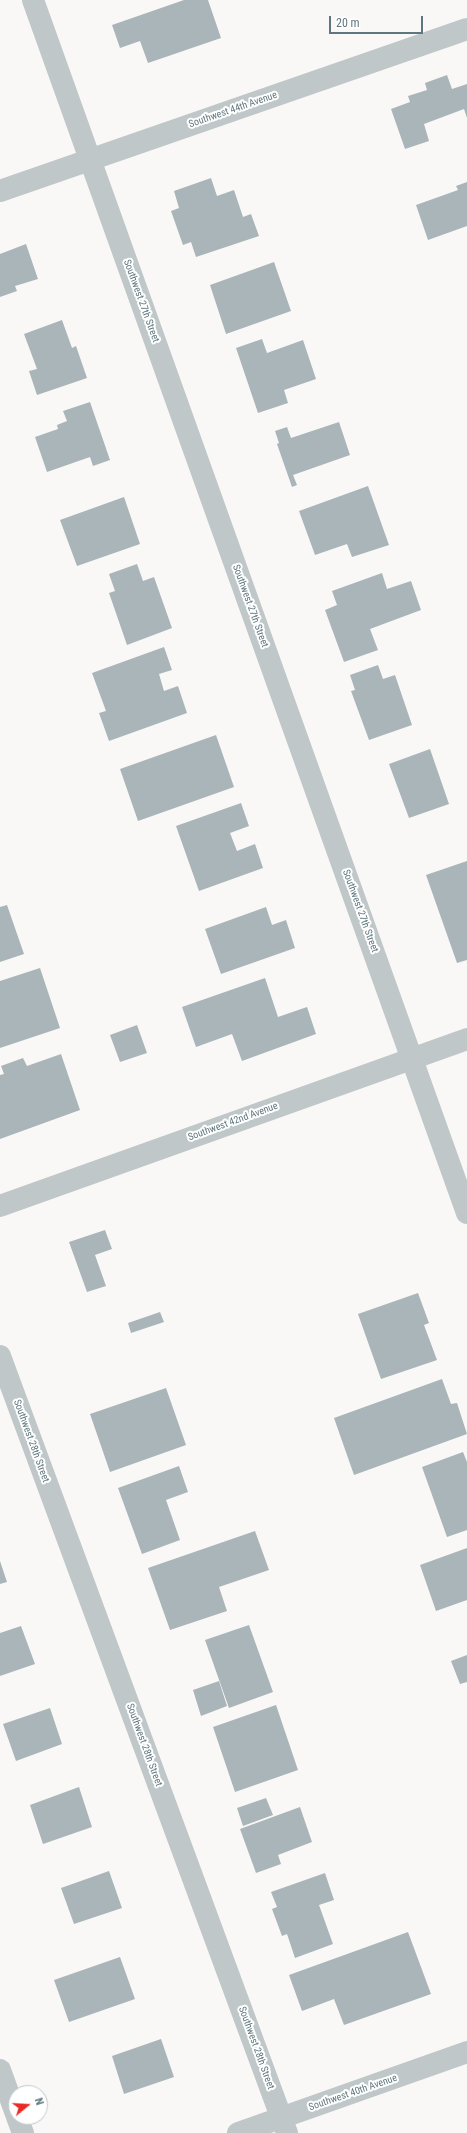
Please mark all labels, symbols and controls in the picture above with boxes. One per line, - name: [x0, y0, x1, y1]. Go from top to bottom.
- scale bar: [331, 8, 425, 34]
- text: 20 m: [336, 16, 360, 30]
- street label: Southwest 44th Avenue: [187, 89, 279, 131]
- street label: Southwest 27th Street: [120, 258, 162, 344]
- street label: Southwest 27th Street: [229, 563, 271, 649]
- street label: Southwest 27th Street: [339, 868, 381, 954]
- street label: Southwest 42nd Avenue: [187, 1100, 279, 1144]
- street label: Southwest 28th Street: [10, 1398, 52, 1484]
- street label: Southwest 28th Street: [123, 1702, 165, 1788]
- street label: Southwest 28th Street: [235, 2005, 277, 2091]
- street label: Southwest 40th Avenue: [307, 2072, 399, 2114]
- north arrow: [8, 2085, 48, 2125]
- text: N: [32, 2096, 46, 2107]

